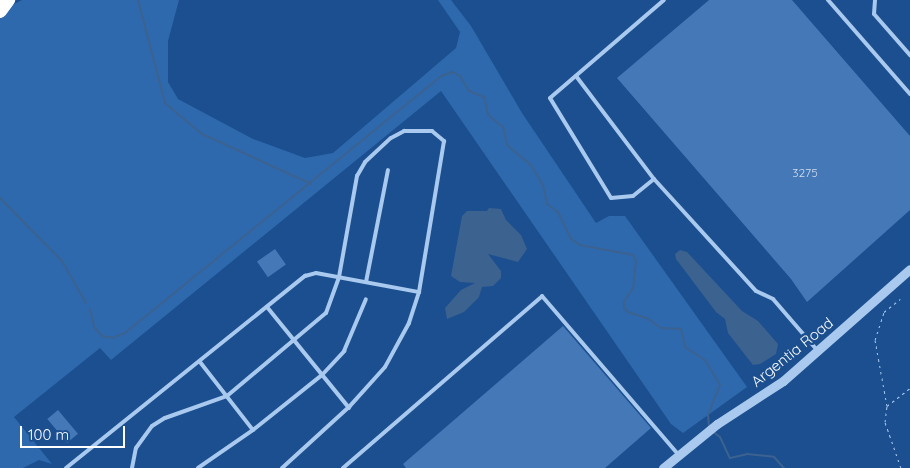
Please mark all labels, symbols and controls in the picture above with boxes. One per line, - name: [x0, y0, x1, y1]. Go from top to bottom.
- house number: 3275: [792, 166, 818, 180]
- street label: Argentia Road: [747, 313, 837, 391]
- scale bar: [22, 416, 128, 448]
- text: 100 m: [28, 425, 69, 444]

